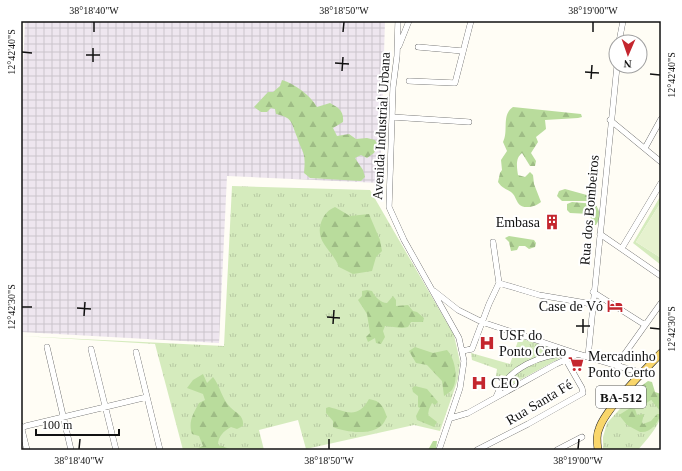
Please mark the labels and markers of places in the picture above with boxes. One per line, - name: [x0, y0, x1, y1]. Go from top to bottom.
- building icon: Embasa: [543, 213, 561, 231]
- place label: Embasa: [496, 215, 541, 230]
- hotel icon: Case de Vó: [606, 297, 624, 315]
- place label: Case de Vó: [539, 299, 603, 314]
- place label: USF do Ponto Certo: [499, 328, 566, 359]
- hospital icon: USF do Ponto Certo: [478, 334, 496, 352]
- place label: Mercadinho Ponto Certo: [588, 349, 656, 380]
- supermarket icon: Mercadinho Ponto Certo: [567, 355, 585, 373]
- hospital icon: CEO: [470, 374, 488, 392]
- place label: CEO: [491, 376, 519, 391]

